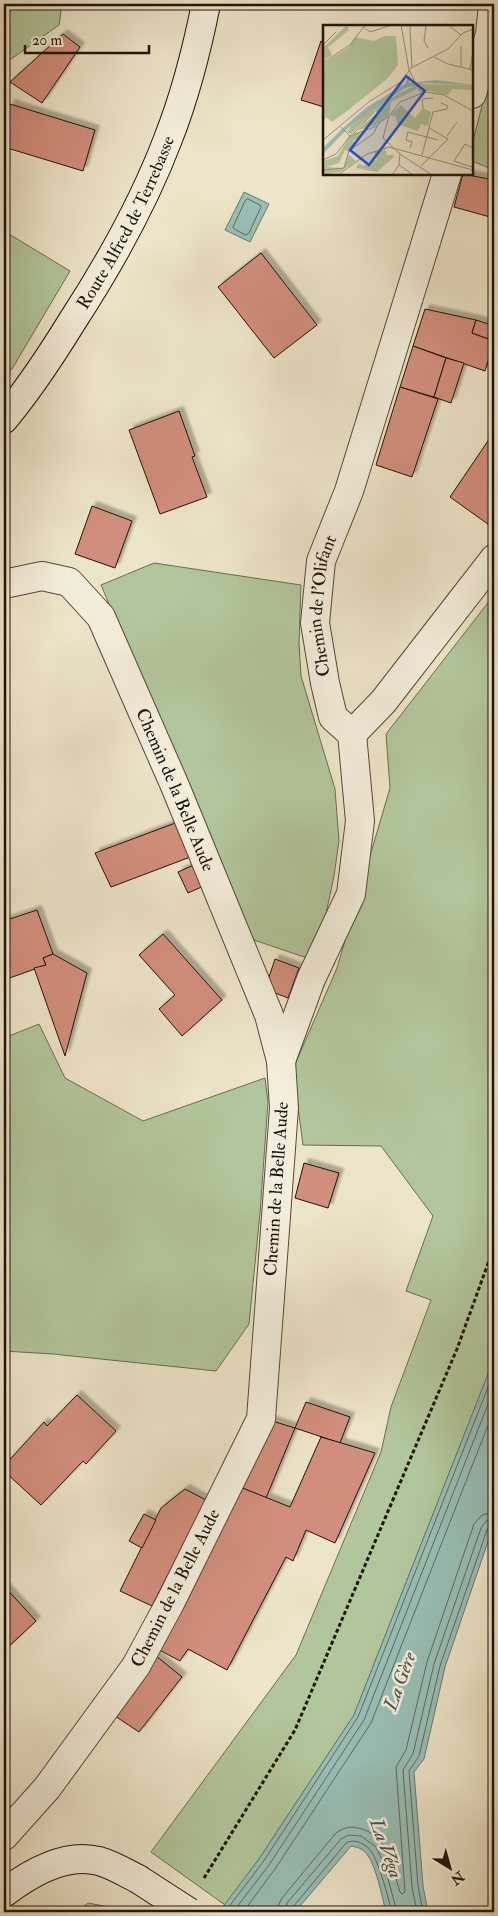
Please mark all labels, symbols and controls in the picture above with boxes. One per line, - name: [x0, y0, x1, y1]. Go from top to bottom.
- scale bar: [25, 22, 149, 54]
- inset map: [323, 25, 473, 175]
- text: 20 m: [32, 31, 62, 50]
- street label: Route Alfred de Terrebasse: [72, 132, 180, 314]
- street label: Chemin de l'Olifant: [303, 532, 342, 678]
- street label: Chemin de la Belle Aude: [130, 705, 220, 875]
- street label: Chemin de la Belle Aude: [259, 1101, 294, 1277]
- street label: Chemin de la Belle Aude: [126, 1505, 226, 1671]
- water label: La Gère: [378, 1648, 422, 1715]
- water label: La Véga: [364, 1814, 408, 1882]
- north arrow: [426, 1844, 476, 1894]
- text: N: [447, 1867, 468, 1889]

